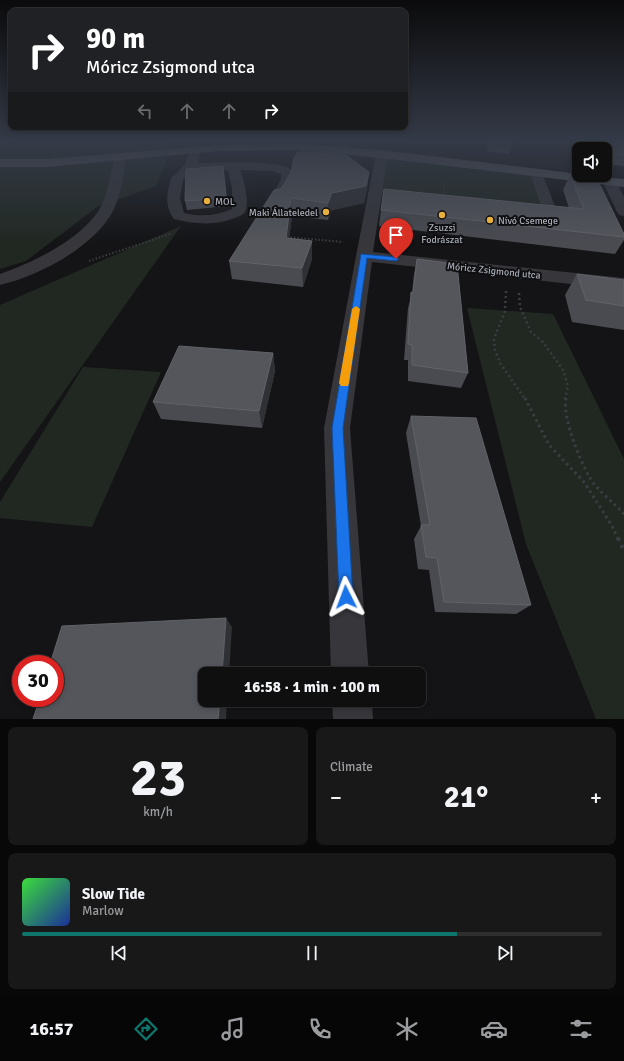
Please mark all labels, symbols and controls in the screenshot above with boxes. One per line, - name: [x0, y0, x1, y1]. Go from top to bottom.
- text: 90 m: [86, 22, 145, 56]
- icon: right: [20, 24, 72, 76]
- text: Móricz Zsigmond utca: [86, 56, 255, 78]
- icon: left: [134, 100, 156, 122]
- icon: ahead: [176, 100, 198, 122]
- icon: ahead: [218, 100, 240, 122]
- icon: right: [260, 100, 282, 122]
- map controls: [572, 142, 612, 182]
- button: sound: [572, 142, 612, 182]
- marker: MOL: [202, 196, 212, 206]
- place label: MOL: [215, 196, 235, 208]
- place label: Maki Állateledel: [249, 206, 318, 219]
- marker: Maki Állateledel: [321, 207, 331, 217]
- marker: Zsuzsi Fodrászat: [437, 210, 447, 220]
- marker: Nívó Csemege: [485, 215, 495, 225]
- place label: Nívó Csemege: [498, 215, 558, 227]
- pin: [379, 218, 413, 259]
- place label: Zsuzsi Fodrászat: [421, 222, 463, 246]
- icon: arrive: [385, 224, 407, 246]
- street label: Móricz Zsigmond utca: [447, 260, 541, 282]
- position arrow: [325, 576, 367, 618]
- speed limit sign: 30: [12, 655, 64, 707]
- text: 16:58 · 1 min · 100 m: [244, 678, 380, 696]
- text: 23: [130, 746, 186, 810]
- text: Climate: [330, 759, 373, 775]
- text: 21°: [444, 779, 488, 816]
- text: −: [330, 784, 342, 811]
- text: +: [590, 784, 602, 811]
- text: km/h: [143, 804, 173, 820]
- text: Slow Tide: [82, 885, 145, 903]
- text: Marlow: [82, 903, 124, 919]
- icon: previous: [108, 942, 130, 964]
- icon: pause: [301, 942, 323, 964]
- icon: next: [494, 942, 516, 964]
- icon: directions: [132, 1015, 160, 1043]
- icon: music: [219, 1015, 247, 1043]
- icon: phone: [306, 1015, 334, 1043]
- icon: climate: [393, 1015, 421, 1043]
- icon: car: [480, 1015, 508, 1043]
- icon: filters: [567, 1015, 595, 1043]
- text: 16:57: [29, 1018, 74, 1040]

